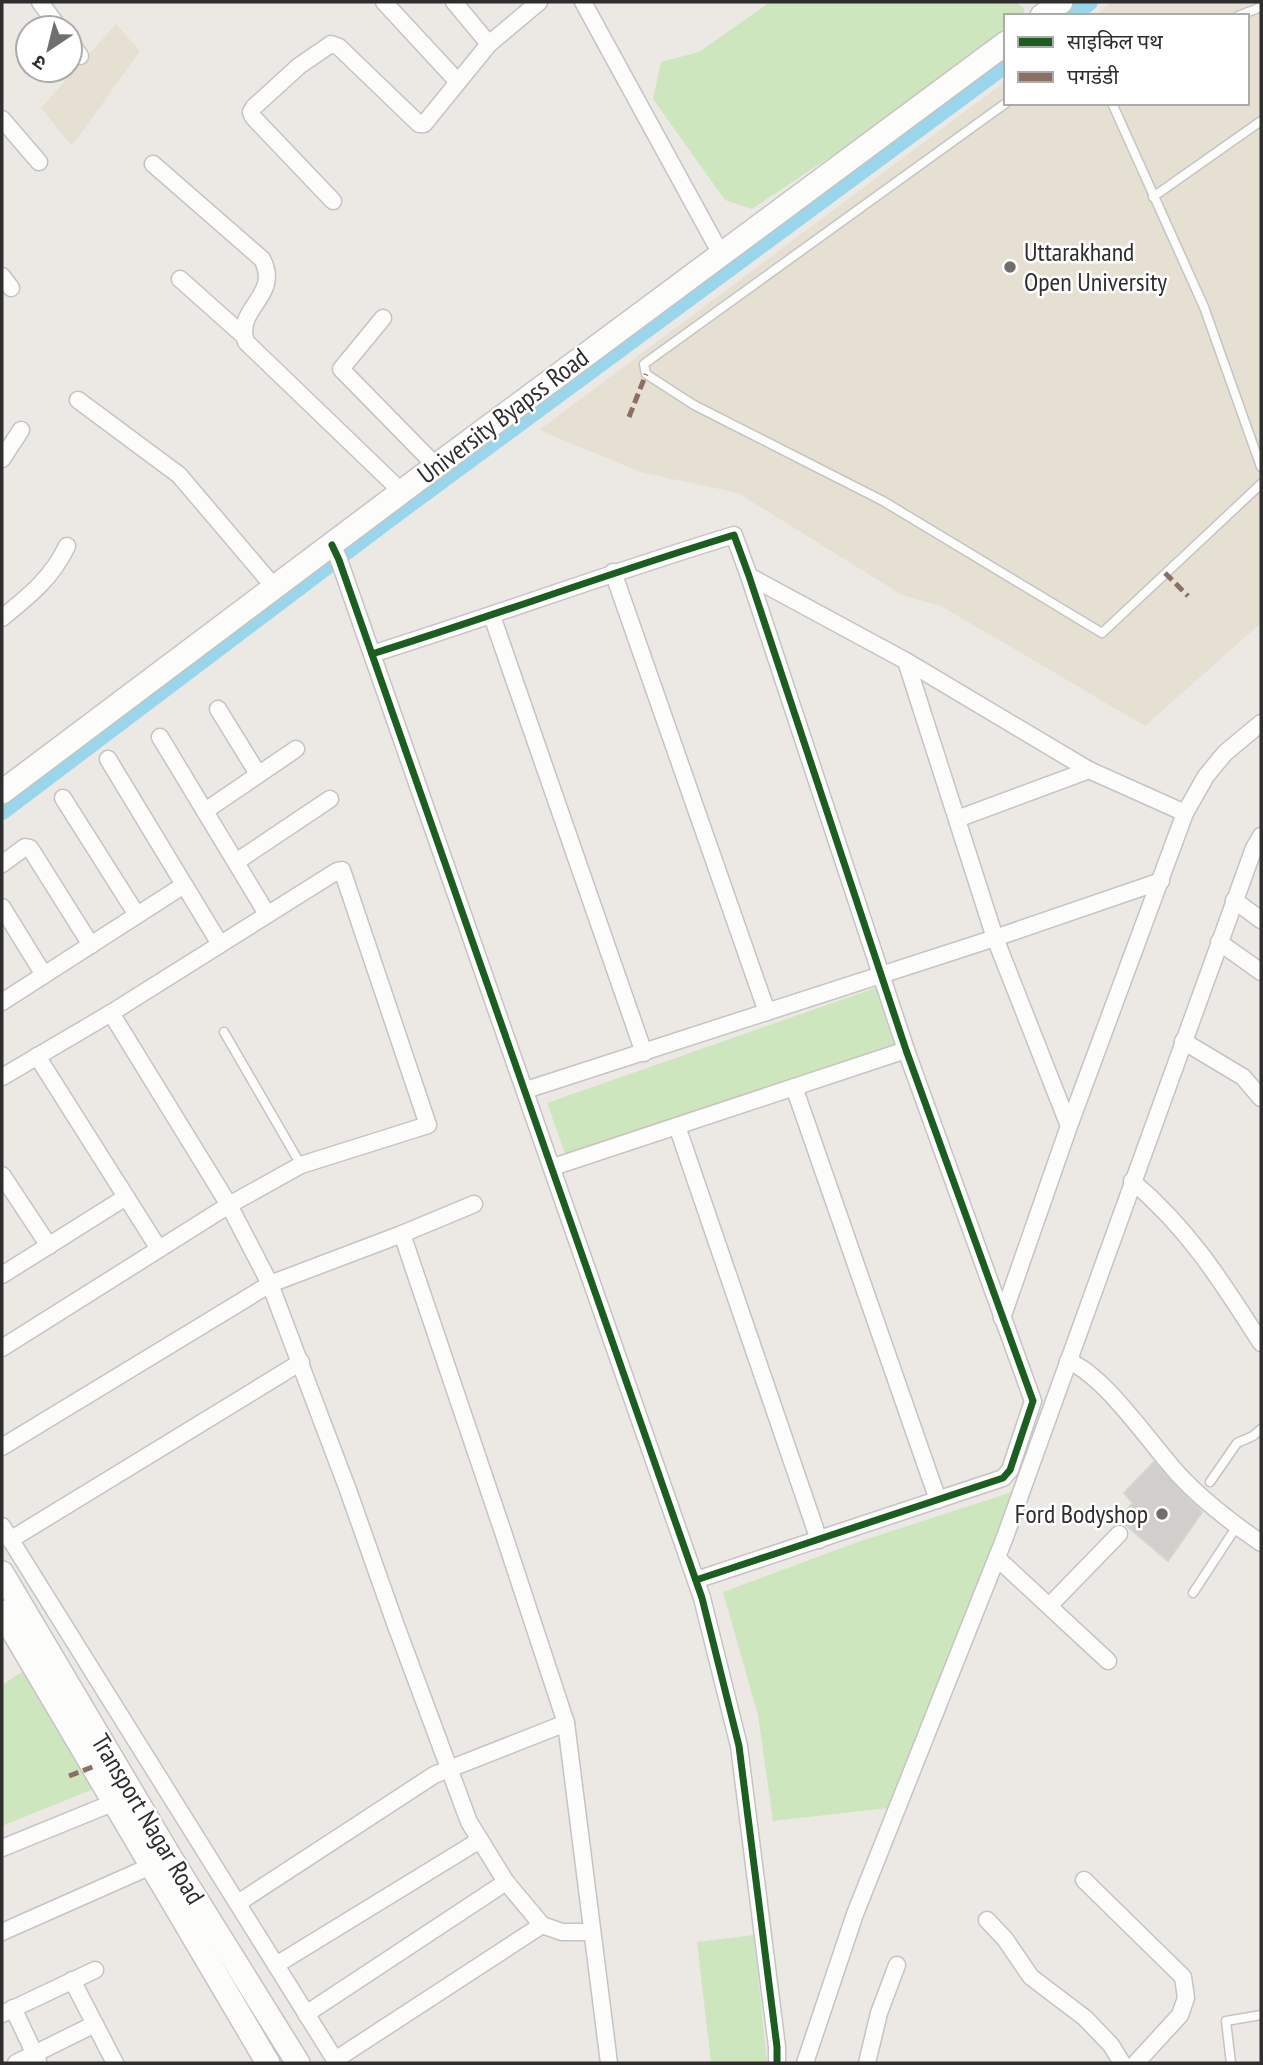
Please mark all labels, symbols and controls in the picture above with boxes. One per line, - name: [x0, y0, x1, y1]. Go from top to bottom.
- north arrow: [14, 14, 84, 84]
- legend: [1004, 14, 1249, 105]
- text: साइकिल पथ: [1067, 28, 1163, 55]
- text: उ: [27, 49, 51, 76]
- text: पगडंडी: [1067, 63, 1119, 90]
- place label: Uttarakhand Open University: [1024, 235, 1167, 298]
- marker: Uttarakhand Open University: [1002, 259, 1018, 275]
- street label: University Byapss Road: [411, 341, 595, 491]
- place label: Ford Bodyshop: [1015, 1497, 1148, 1530]
- marker: Ford Bodyshop: [1154, 1506, 1170, 1522]
- street label: Transport Nagar Road: [85, 1727, 212, 1910]

